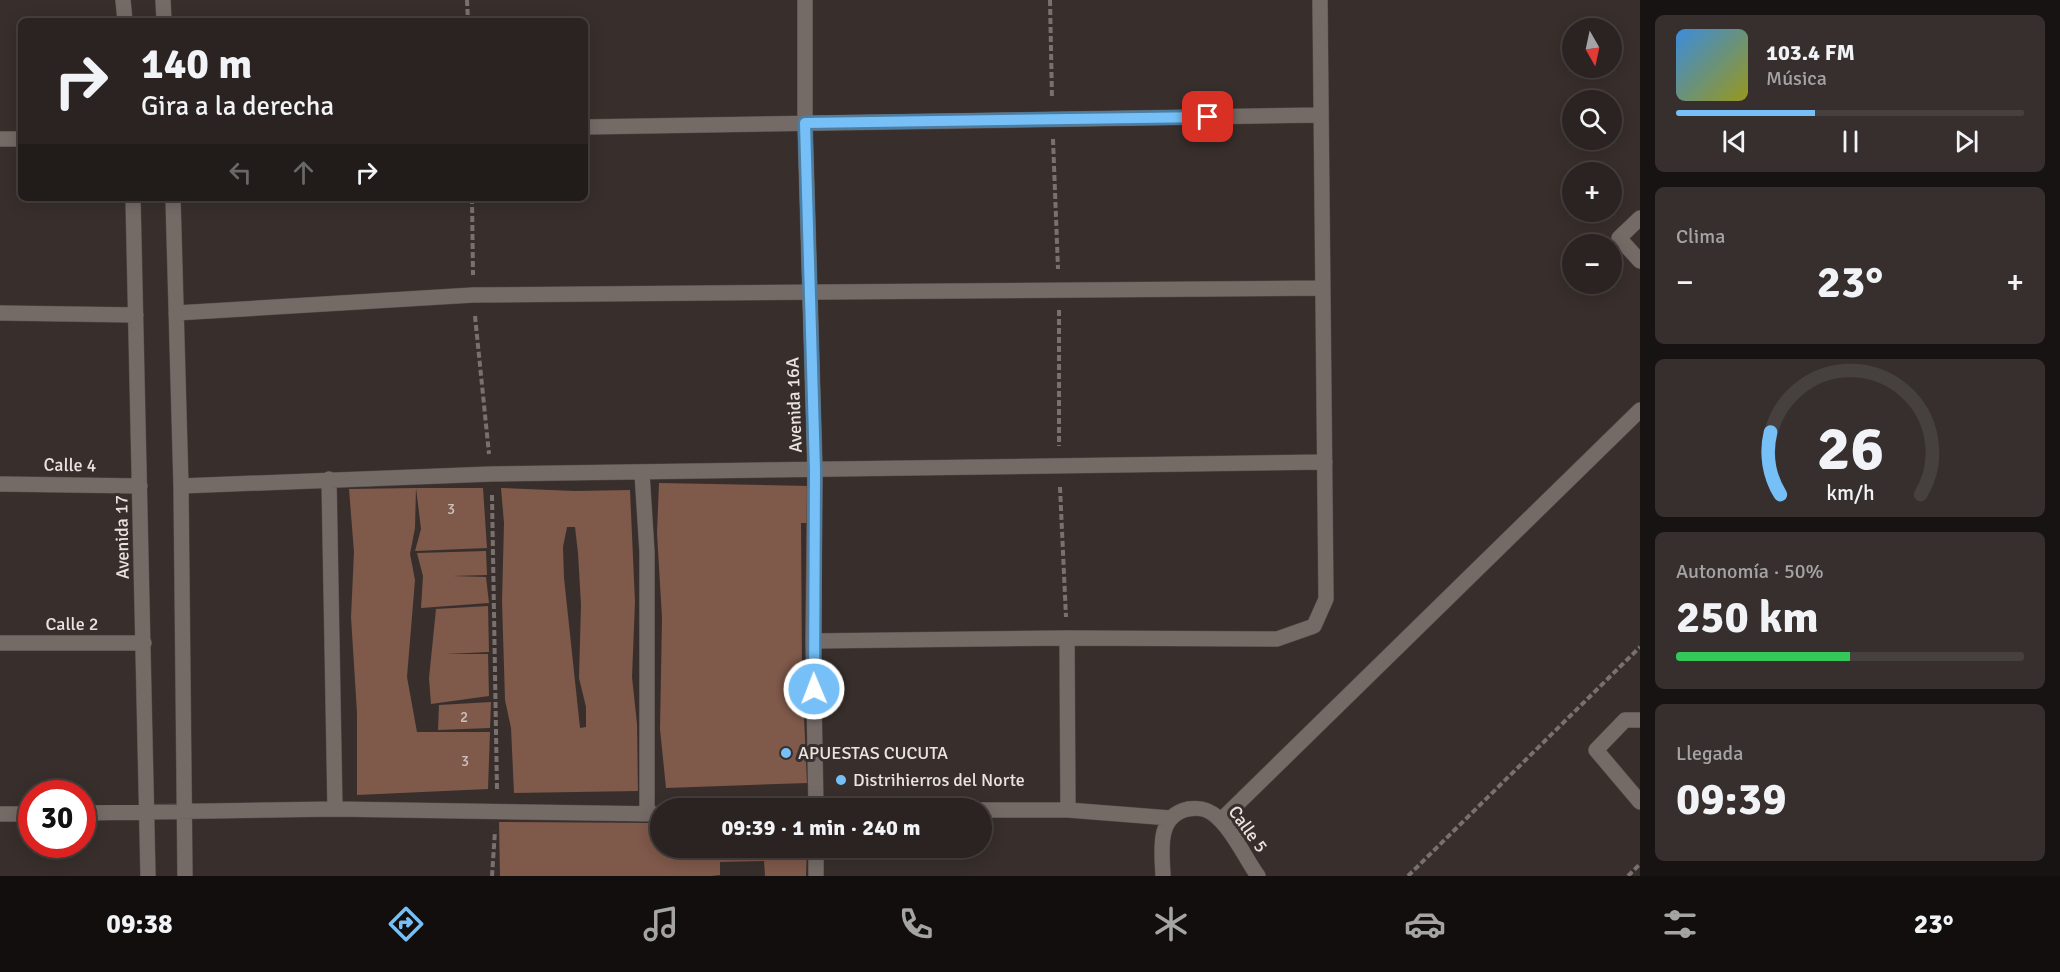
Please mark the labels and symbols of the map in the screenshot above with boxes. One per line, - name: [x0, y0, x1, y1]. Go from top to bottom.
- north arrow: [1562, 18, 1622, 78]
- pin: [1182, 91, 1233, 142]
- street label: Avenida 16A: [781, 357, 807, 453]
- street label: Calle 4: [43, 454, 97, 476]
- street label: Avenida 17: [110, 495, 134, 579]
- house number: 3: [447, 500, 455, 518]
- street label: Calle 2: [46, 613, 98, 635]
- position arrow: [782, 657, 846, 721]
- house number: 2: [460, 708, 468, 726]
- place label: APUESTAS CUCUTA: [798, 742, 948, 764]
- marker: APUESTAS CUCUTA: [779, 746, 793, 760]
- house number: 3: [461, 752, 469, 770]
- place label: Distrihierros del Norte: [853, 769, 1025, 791]
- marker: Distrihierros del Norte: [834, 773, 848, 787]
- speed limit sign: 30: [18, 780, 96, 858]
- street label: Calle 5: [1224, 801, 1272, 857]

